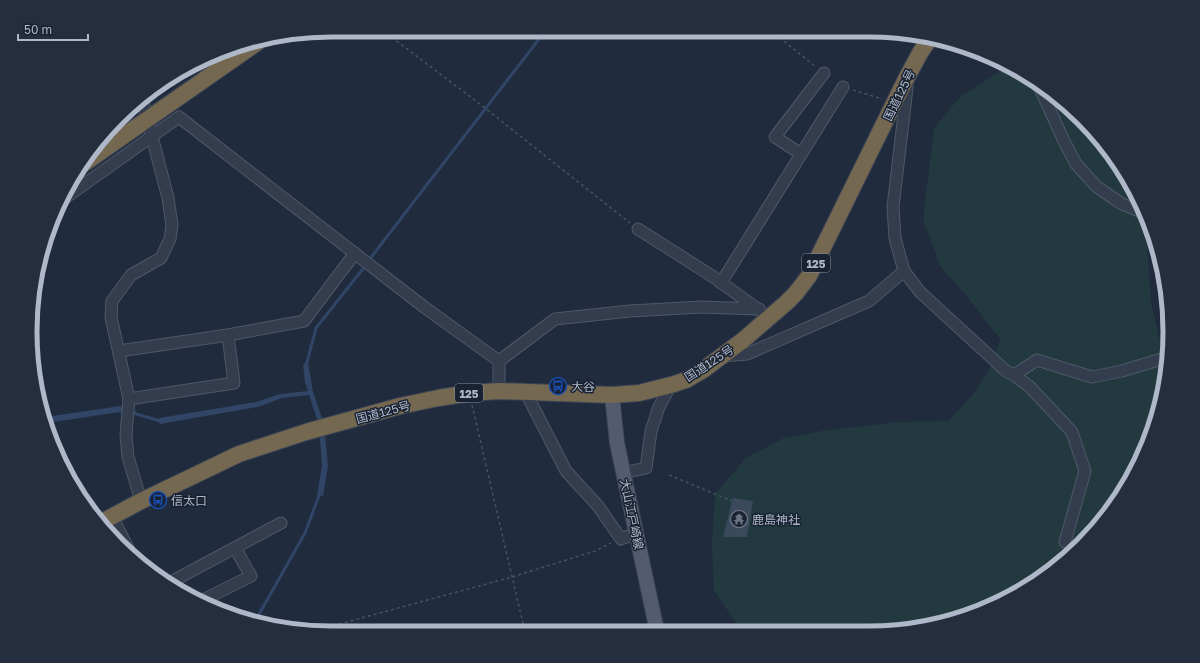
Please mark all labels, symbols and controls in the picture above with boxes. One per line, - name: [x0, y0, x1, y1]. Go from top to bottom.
- scale bar: [18, 16, 88, 42]
- text: 50 m: [24, 22, 52, 37]
- street label: 国道125号: [880, 67, 918, 123]
- road number: 125: [802, 254, 830, 272]
- street label: 国道125号: [682, 342, 736, 384]
- bus stop icon: 大谷: [548, 376, 568, 396]
- place label: 大谷: [571, 379, 595, 394]
- road number: 125: [455, 384, 483, 402]
- street label: 国道125号: [354, 398, 412, 426]
- street label: 大山江戸崎線: [617, 477, 647, 551]
- bus stop icon: 信太口: [148, 490, 168, 510]
- place label: 信太口: [171, 493, 207, 508]
- temple icon: 鹿島神社: [729, 509, 749, 529]
- place label: 鹿島神社: [752, 512, 800, 527]

